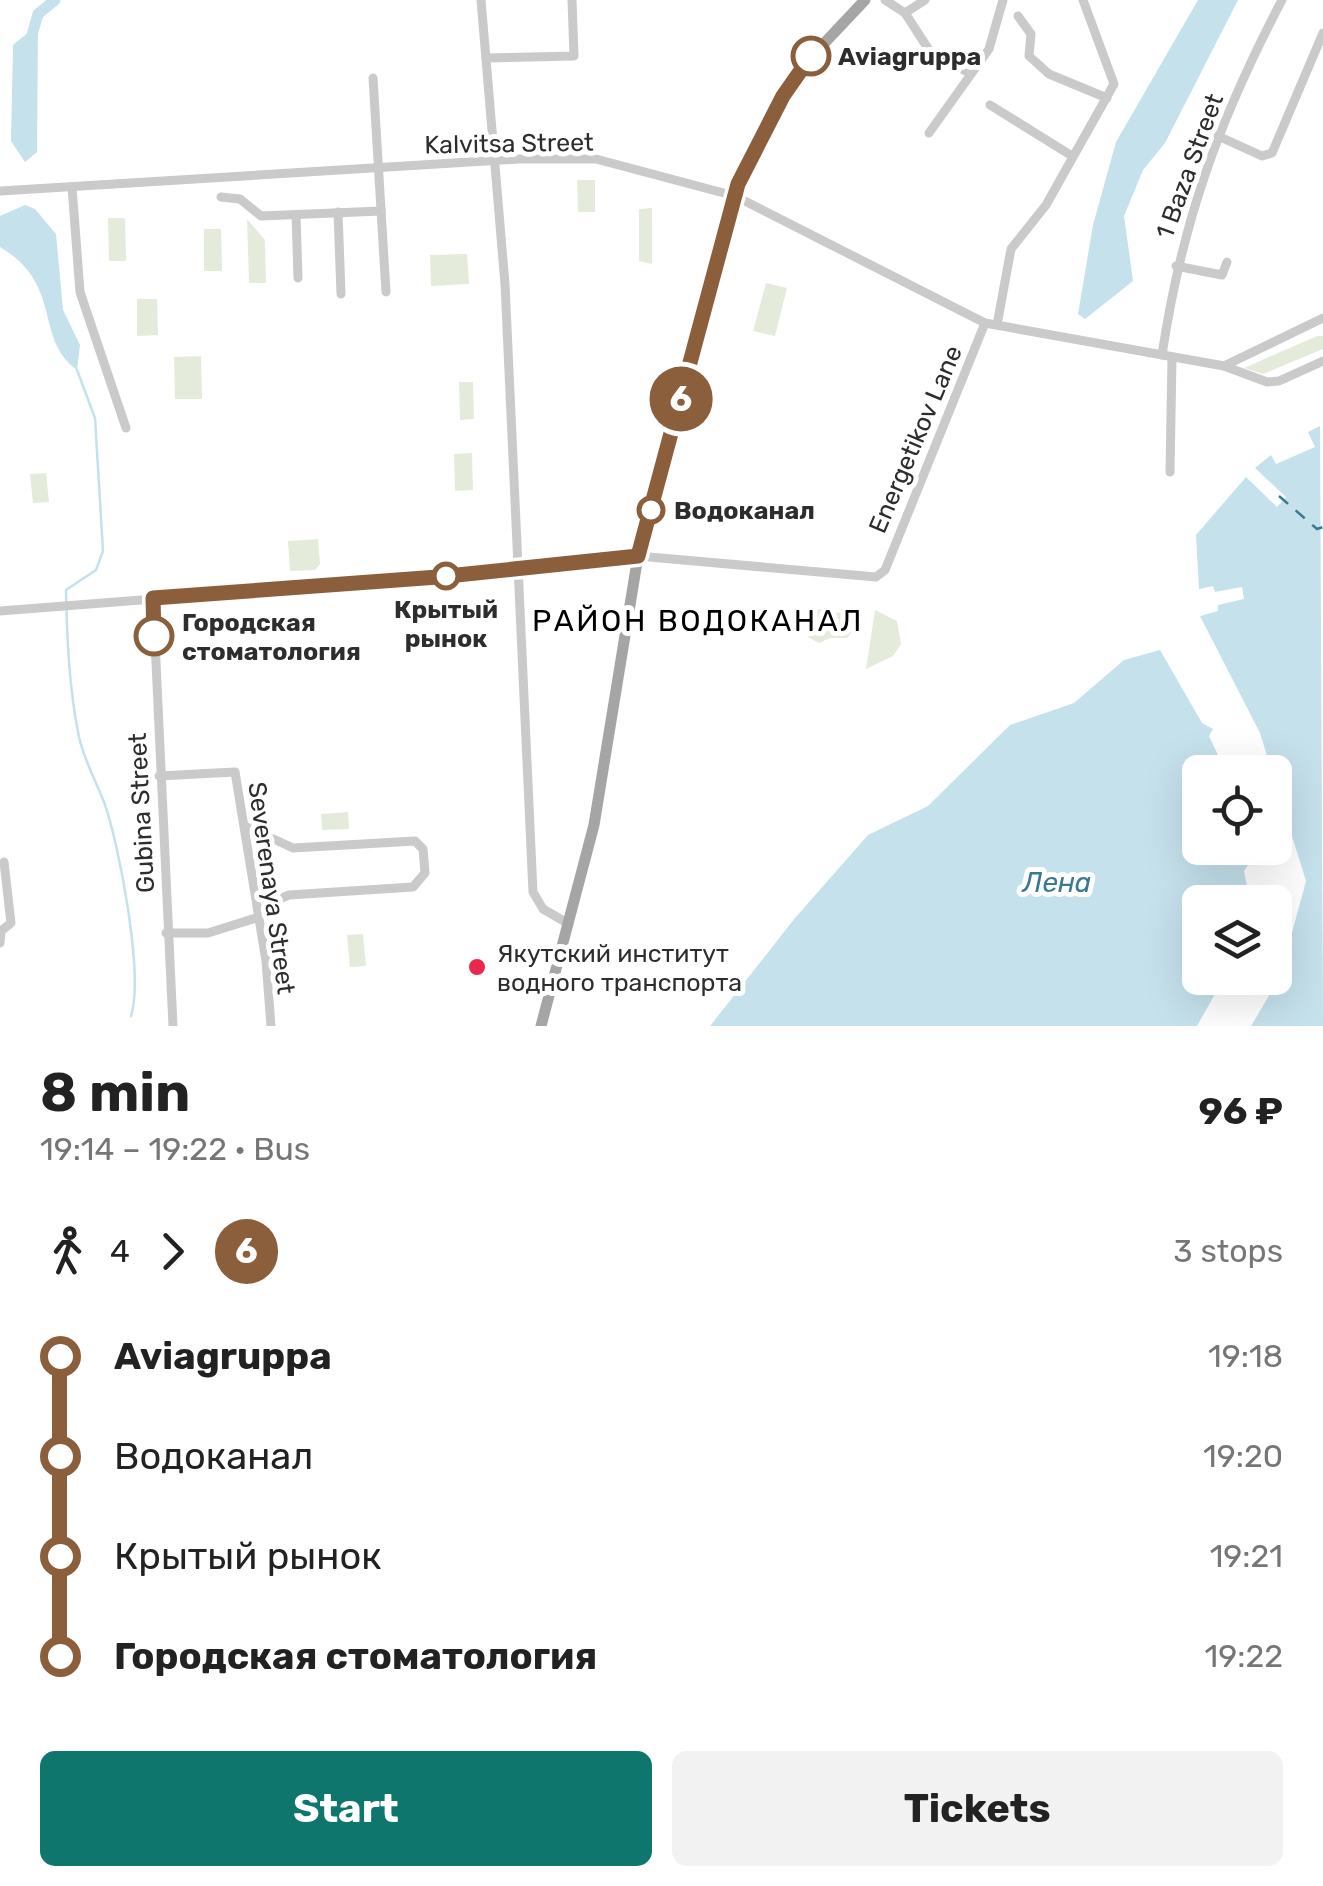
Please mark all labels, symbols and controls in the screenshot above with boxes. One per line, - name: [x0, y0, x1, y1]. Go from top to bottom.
- marker: Aviagruppa: [792, 37, 830, 75]
- place label: Aviagruppa: [838, 42, 981, 71]
- street label: 1 Baza Street: [1150, 89, 1229, 243]
- street label: Kalvitsa Street: [424, 128, 594, 159]
- street label: Energetikov Lane: [863, 341, 968, 537]
- line badge: 6: [648, 366, 714, 432]
- text: 6: [670, 378, 692, 420]
- place label: Водоканал: [674, 496, 815, 525]
- marker: Водоканал: [638, 497, 664, 523]
- marker: Крытый рынок: [433, 563, 459, 589]
- place label: Крытый рынок: [394, 595, 498, 653]
- district label: РАЙОН ВОДОКАНАЛ: [532, 603, 864, 639]
- place label: Городская стоматология: [182, 608, 361, 666]
- marker: Городская стоматология: [135, 617, 173, 655]
- street label: Gubina Street: [123, 732, 160, 894]
- map controls: [1182, 755, 1292, 995]
- button: locate: [1182, 755, 1292, 865]
- street label: Severenaya Street: [242, 780, 301, 996]
- water label: Лена: [1021, 866, 1091, 899]
- button: layers: [1182, 885, 1292, 995]
- place label: Якутский институт водного транспорта: [497, 939, 742, 997]
- marker: Якутский институт водного транспорта: [466, 956, 488, 978]
- text: 8 min: [40, 1060, 190, 1125]
- text: 96 ₽: [1199, 1088, 1283, 1134]
- text: 19:14 – 19:22 · Bus: [40, 1130, 310, 1168]
- icon: walk: [40, 1224, 95, 1279]
- icon: forward: [145, 1224, 200, 1279]
- text: 6: [235, 1230, 258, 1272]
- text: 4: [110, 1232, 130, 1270]
- text: 3 stops: [1173, 1232, 1283, 1270]
- text: Aviagruppa: [114, 1333, 332, 1379]
- text: 19:18: [1208, 1337, 1283, 1375]
- text: Водоканал: [114, 1433, 313, 1479]
- text: 19:20: [1203, 1437, 1283, 1475]
- text: Крытый рынок: [114, 1533, 382, 1579]
- text: 19:21: [1210, 1537, 1283, 1575]
- text: Городская стоматология: [114, 1633, 597, 1679]
- text: 19:22: [1205, 1637, 1283, 1675]
- button: Start: [40, 1751, 652, 1866]
- button: Tickets: [672, 1751, 1283, 1866]

